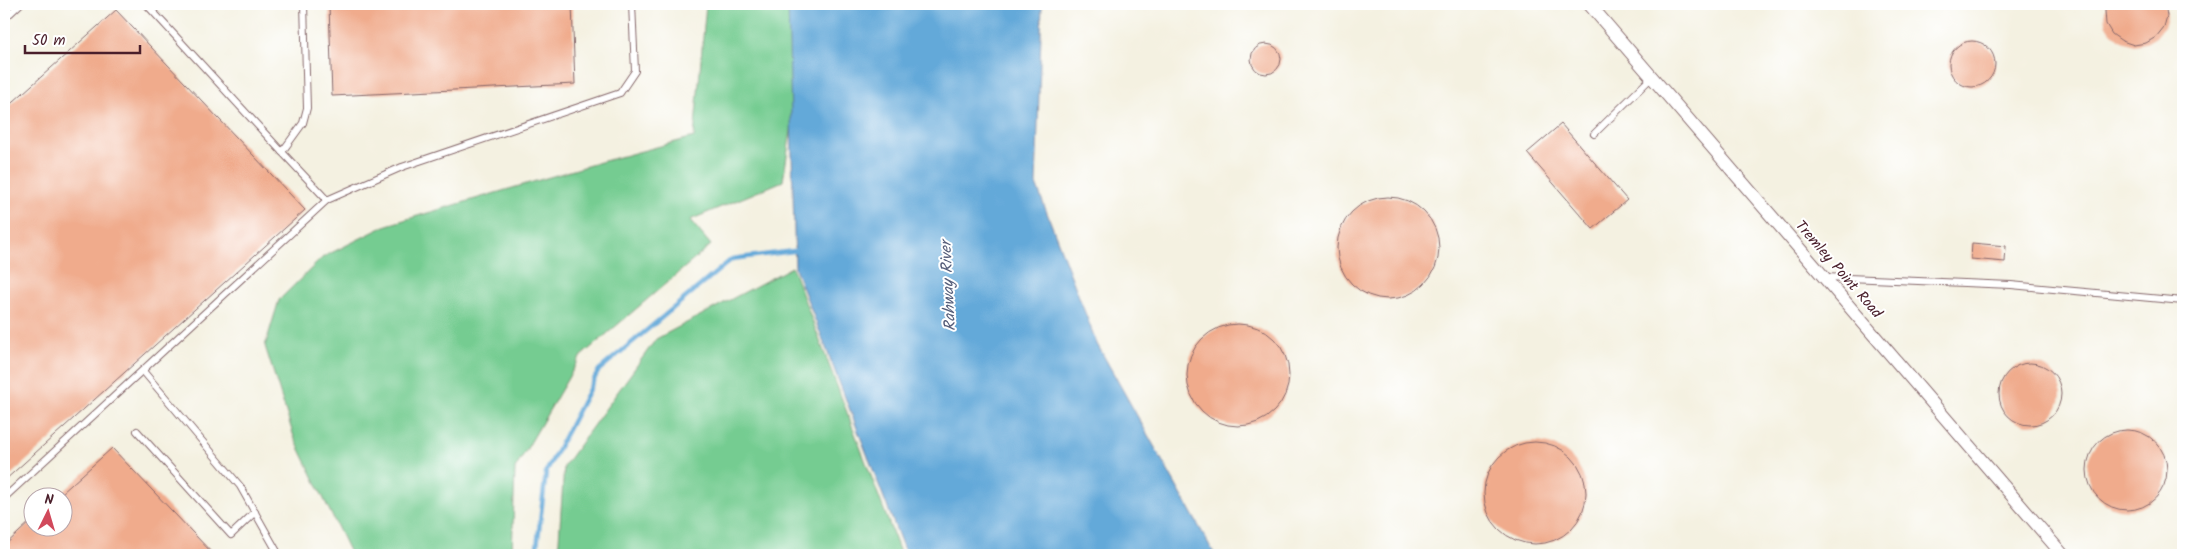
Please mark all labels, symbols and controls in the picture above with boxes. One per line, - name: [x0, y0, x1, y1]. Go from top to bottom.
- scale bar: [25, 22, 140, 54]
- text: 50 m: [32, 29, 66, 53]
- street label: Tremley Point Road: [1789, 215, 1888, 325]
- water label: Rahway River: [933, 237, 963, 332]
- north arrow: [22, 486, 72, 536]
- text: N: [44, 489, 55, 511]

